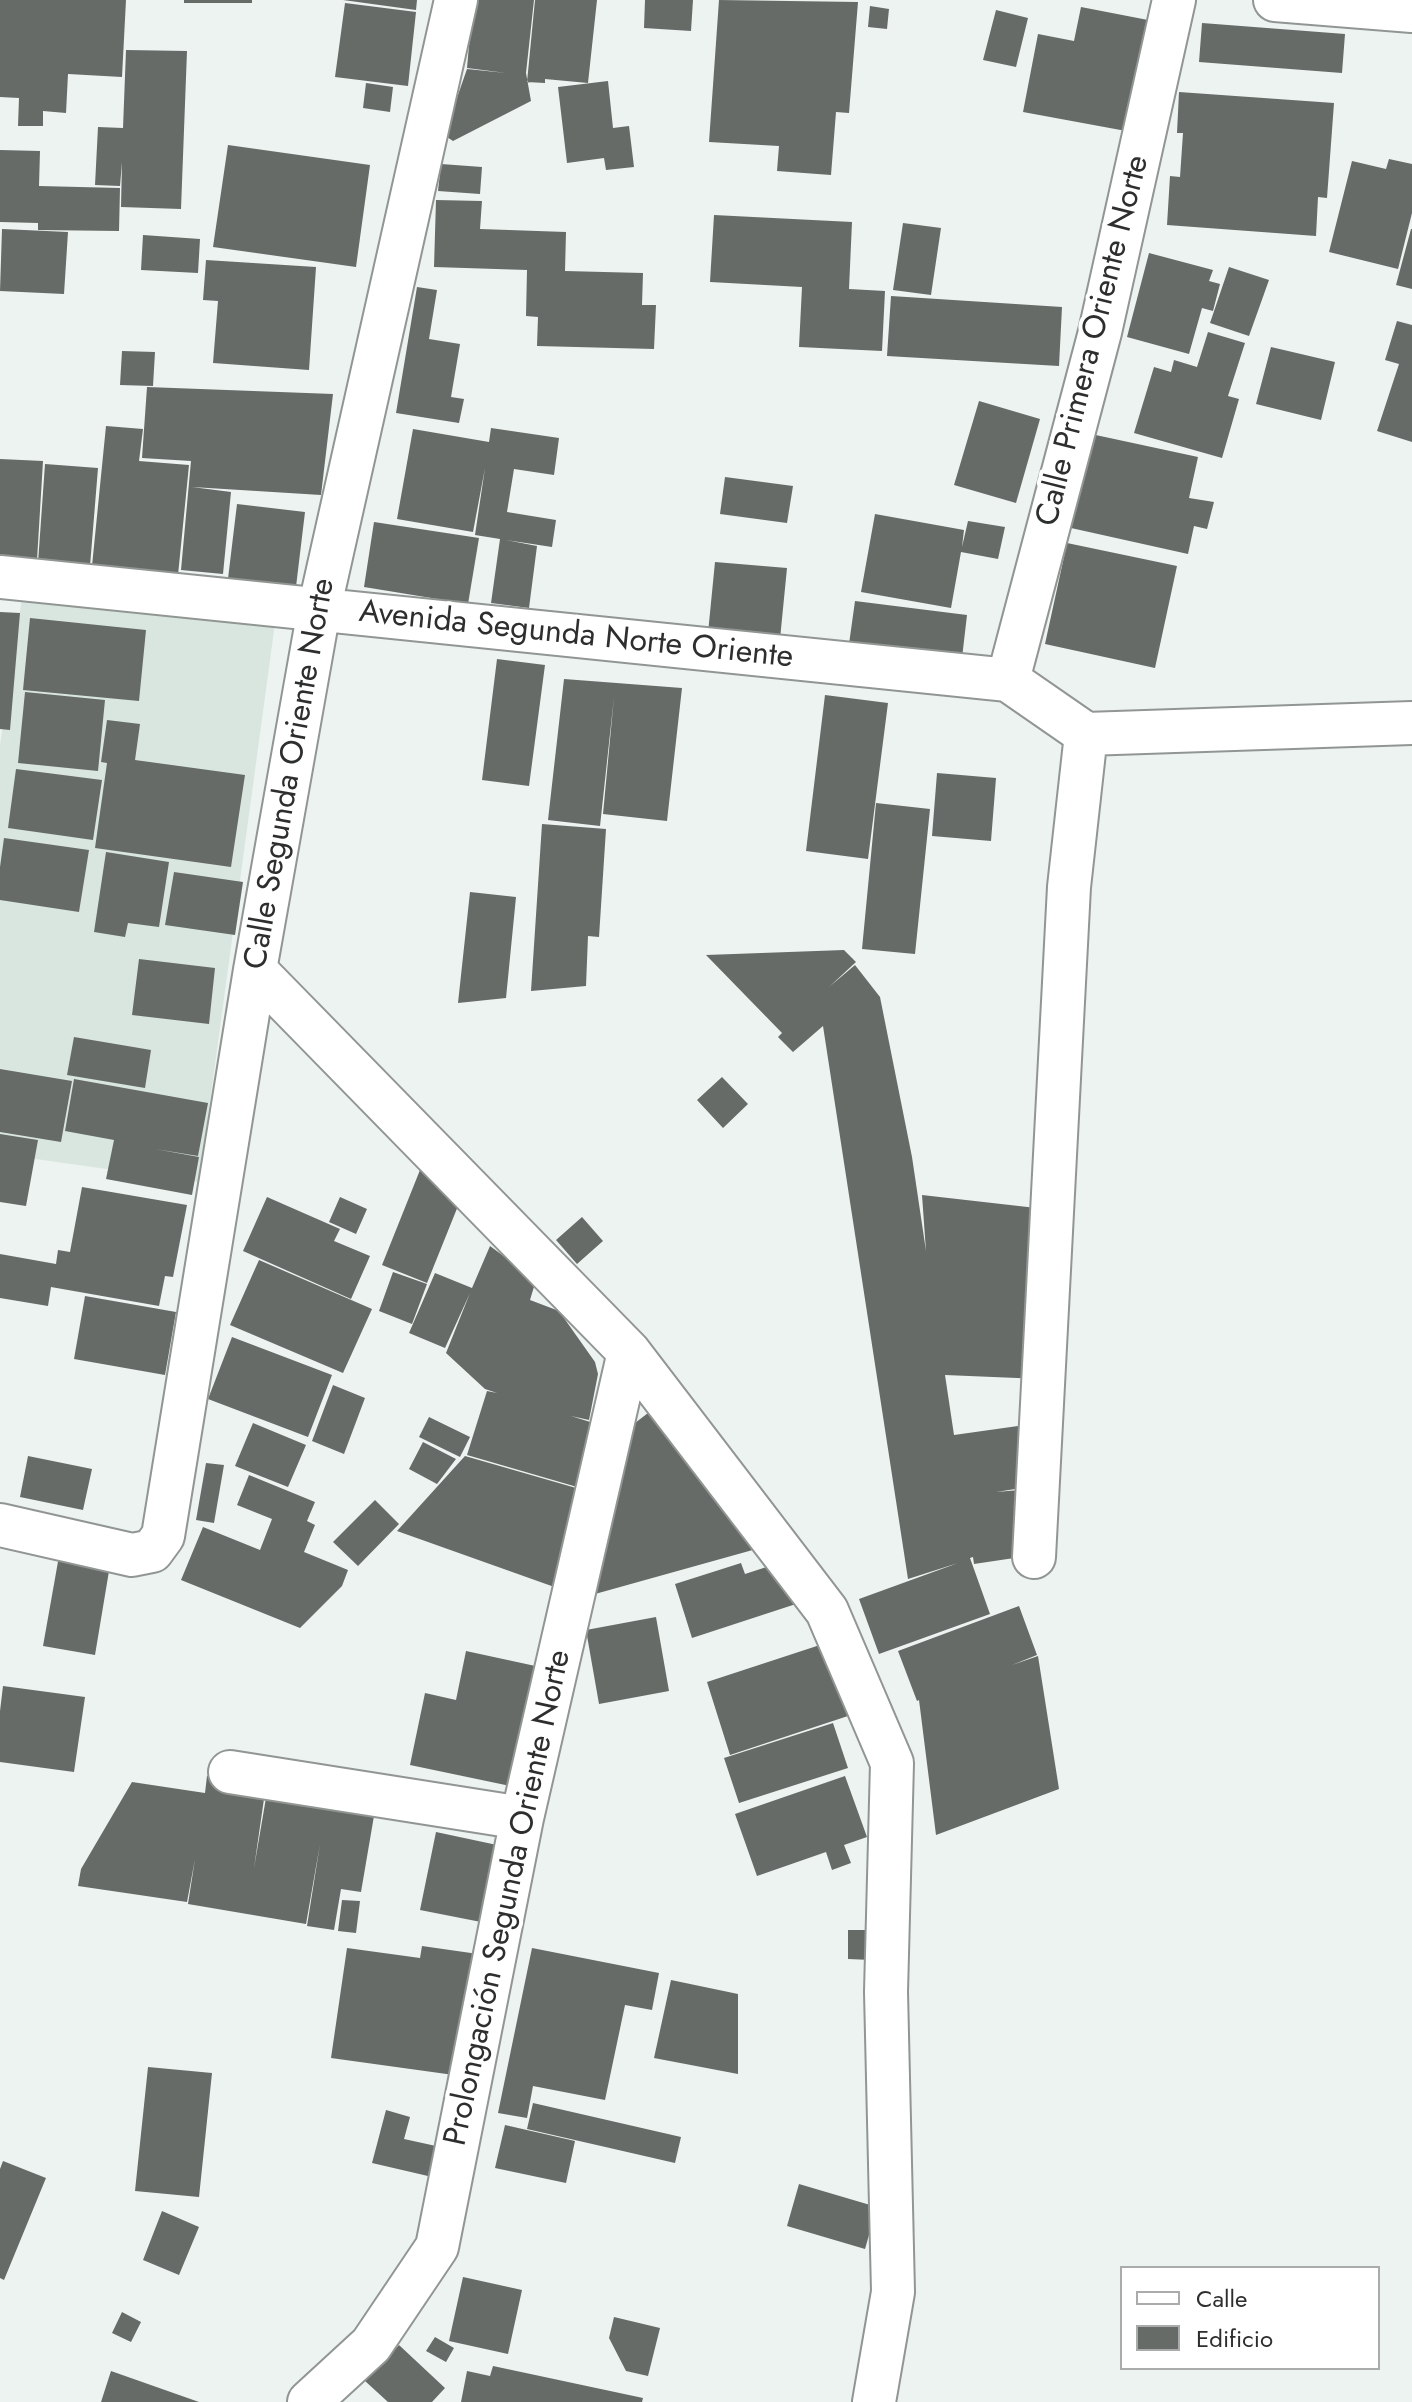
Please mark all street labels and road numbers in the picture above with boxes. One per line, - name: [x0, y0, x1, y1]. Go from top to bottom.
- street label: Calle Primera Oriente Norte: [1029, 152, 1159, 530]
- street label: Calle Segunda Oriente Norte: [238, 576, 344, 972]
- street label: Avenida Segunda Norte Oriente: [357, 594, 795, 678]
- street label: Prolongación Segunda Oriente Norte: [438, 1647, 580, 2149]

